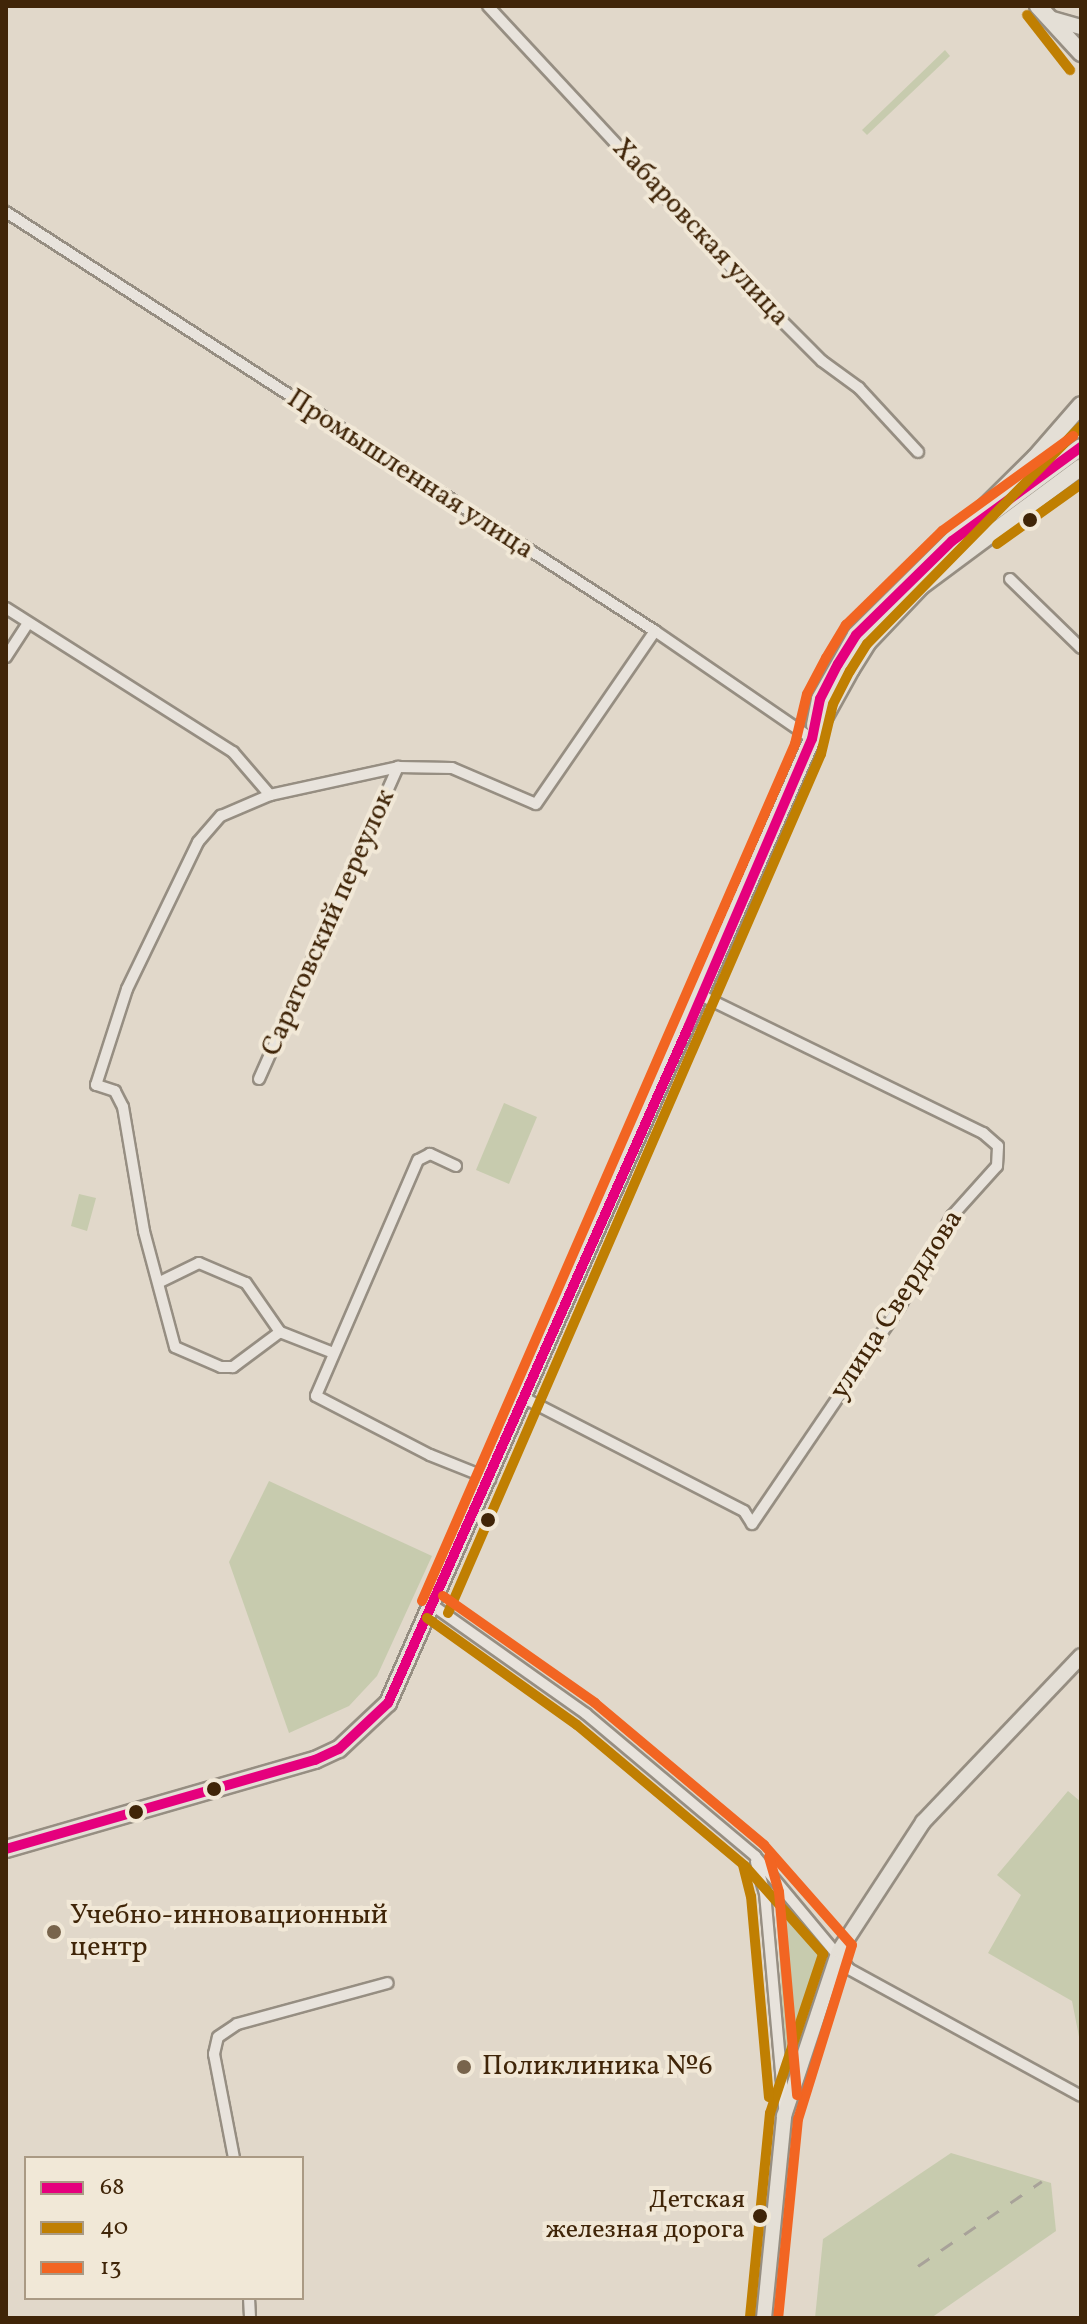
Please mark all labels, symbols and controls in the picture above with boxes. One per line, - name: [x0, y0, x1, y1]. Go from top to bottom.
- street label: Хабаровская улица: [604, 132, 796, 334]
- street label: Промышленная улица: [280, 382, 540, 568]
- unlabelled marker: [1022, 512, 1038, 528]
- street label: Саратовский переулок: [255, 784, 403, 1062]
- street label: улица Свердлова: [823, 1204, 971, 1406]
- unlabelled marker: [480, 1512, 496, 1528]
- unlabelled marker: [206, 1781, 222, 1797]
- unlabelled marker: [128, 1804, 144, 1820]
- place label: Учебно-инновационный центр: [70, 1899, 388, 1965]
- marker: Учебно-инновационный центр: [45, 1923, 63, 1941]
- place label: Поликлиника №6: [482, 2050, 713, 2084]
- marker: Поликлиника №6: [453, 2056, 475, 2078]
- legend: [24, 2156, 304, 2300]
- text: 68: [100, 2171, 124, 2205]
- place label: Детская железная дорога: [546, 2185, 745, 2246]
- marker: Детская железная дорога: [752, 2208, 768, 2224]
- text: 40: [100, 2211, 128, 2245]
- text: 13: [100, 2251, 122, 2285]

